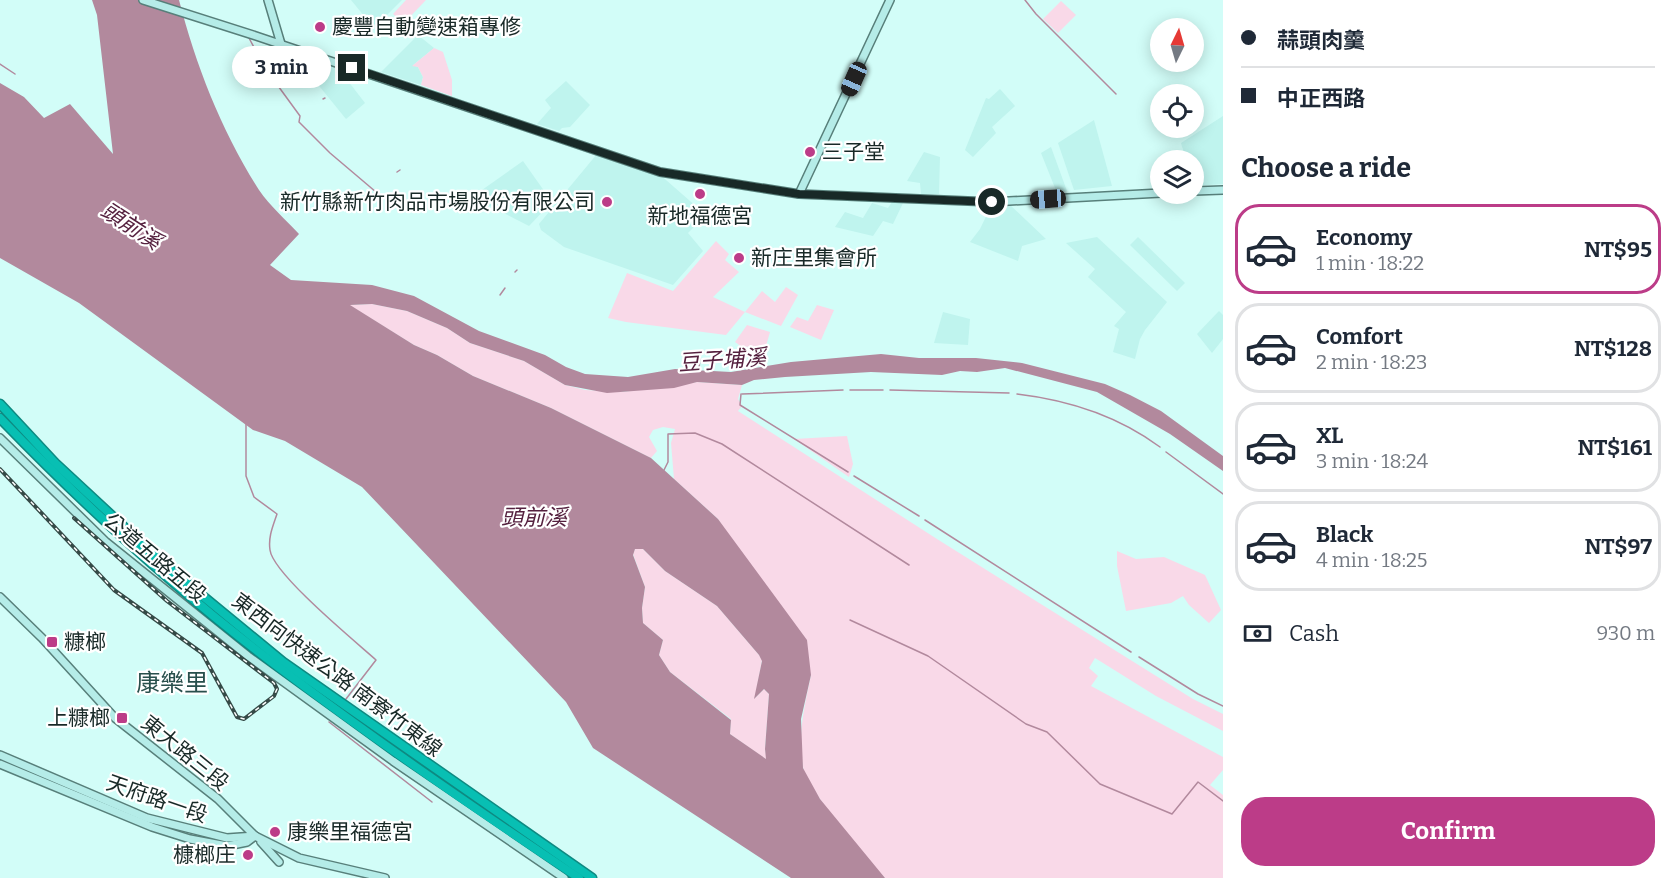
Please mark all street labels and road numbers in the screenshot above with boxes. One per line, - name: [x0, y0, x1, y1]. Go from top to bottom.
- street label: 公道五路五段: [98, 508, 212, 608]
- street label: 東西向快速公路 南寮竹東線: [227, 588, 447, 762]
- street label: 東大路三段: [136, 710, 234, 796]
- street label: 天府路一段: [103, 770, 211, 828]

